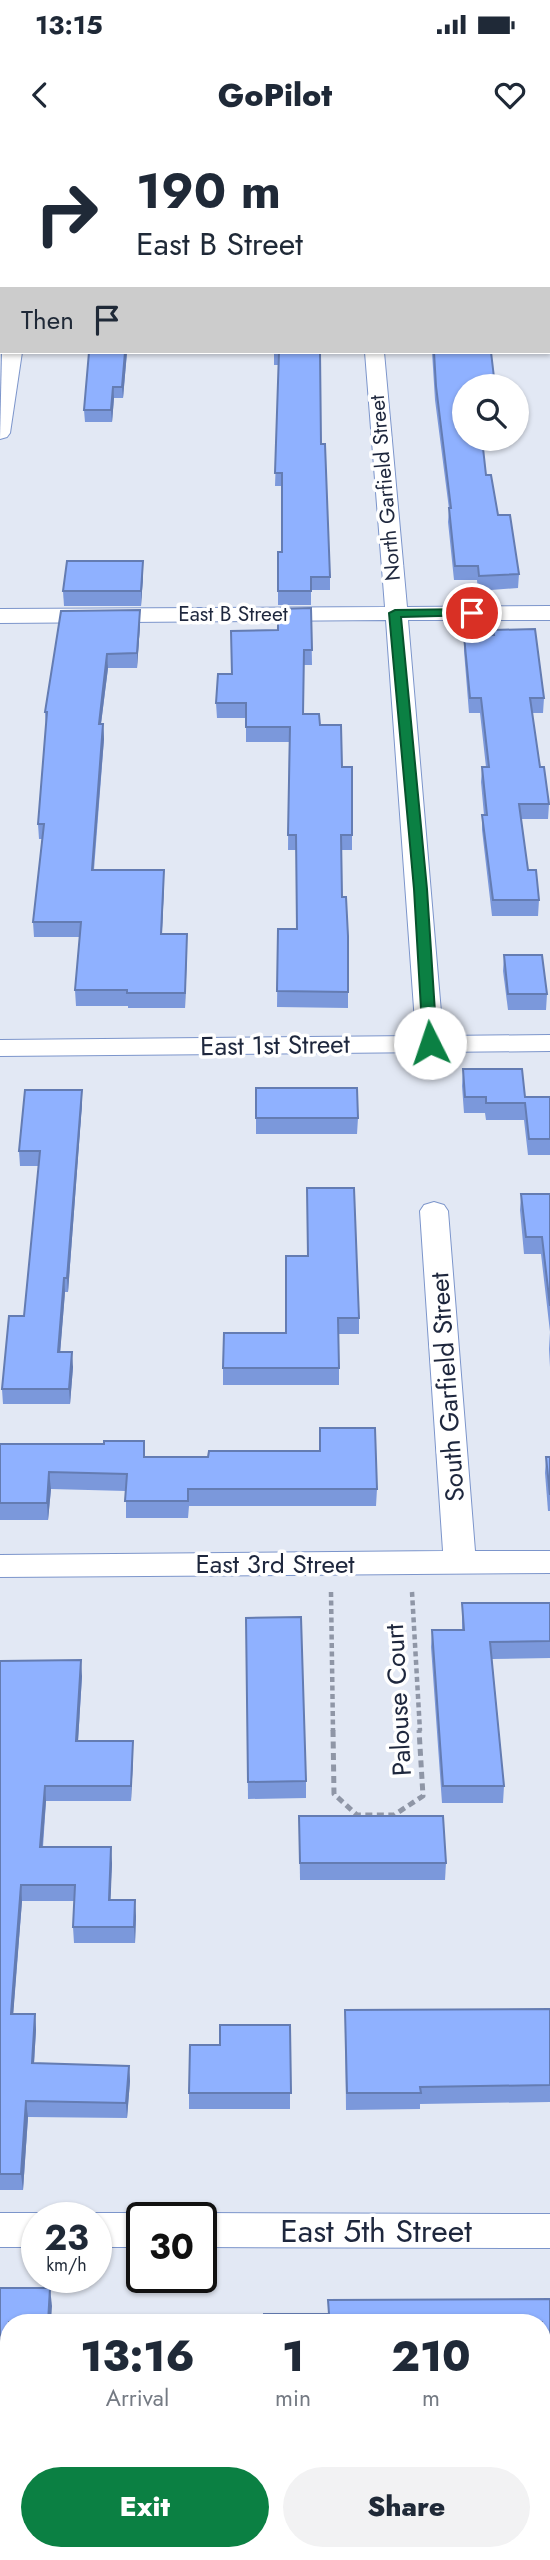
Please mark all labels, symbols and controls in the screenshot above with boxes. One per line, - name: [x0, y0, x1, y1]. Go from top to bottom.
- text: 13:15: [35, 6, 103, 44]
- text: GoPilot: [218, 72, 332, 118]
- icon: back: [21, 76, 59, 114]
- icon: heart: [491, 76, 529, 114]
- text: 190 m: [136, 156, 281, 226]
- icon: right: [21, 168, 112, 259]
- text: East B Street: [136, 221, 303, 267]
- text: Then: [21, 301, 74, 339]
- icon: arrive: [88, 301, 126, 339]
- map controls: [452, 374, 529, 451]
- button: search: [452, 374, 529, 451]
- street label: North Garfield Street: [362, 394, 408, 582]
- pin: [442, 583, 502, 643]
- icon: arrive: [453, 594, 491, 632]
- street label: East B Street: [178, 599, 288, 629]
- position arrow: [393, 1006, 467, 1080]
- street label: East 1st Street: [200, 1025, 351, 1065]
- street label: South Garfield Street: [420, 1270, 474, 1503]
- street label: East 3rd Street: [195, 1545, 355, 1583]
- street label: Palouse Court: [375, 1622, 421, 1777]
- speed limit sign: 30: [126, 2202, 217, 2293]
- street label: East 5th Street: [280, 2208, 472, 2254]
- text: 23: [44, 2213, 89, 2263]
- text: km/h: [46, 2252, 87, 2278]
- text: 13:16: [80, 2326, 195, 2387]
- text: 1: [282, 2326, 304, 2387]
- text: 210: [391, 2326, 471, 2387]
- text: Arrival: [106, 2381, 169, 2415]
- text: min: [275, 2381, 311, 2415]
- text: m: [422, 2381, 440, 2415]
- button: Exit: [21, 2467, 269, 2547]
- button: Share: [283, 2467, 530, 2547]

